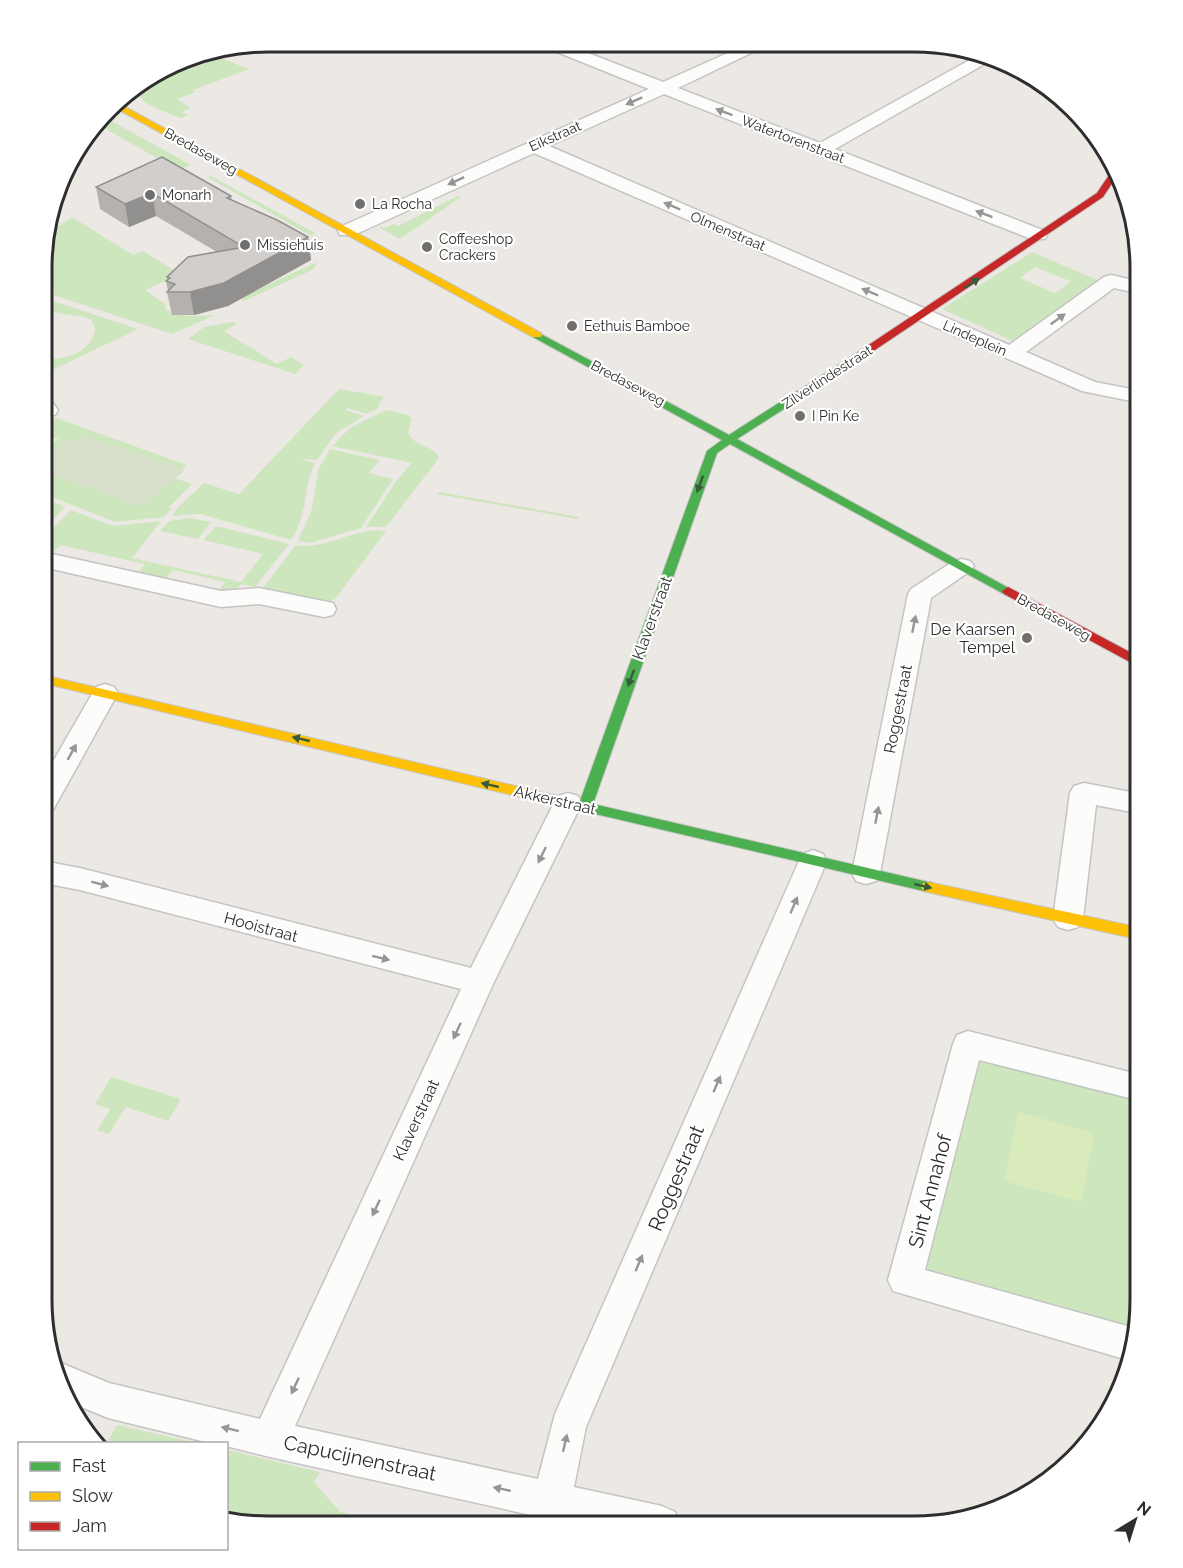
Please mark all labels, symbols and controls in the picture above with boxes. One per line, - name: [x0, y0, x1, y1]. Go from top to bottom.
- one-way arrow: [624, 96, 642, 106]
- one-way arrow: [715, 107, 733, 116]
- street label: Watertorenstraat: [739, 112, 847, 166]
- street label: Eikstraat: [527, 117, 584, 155]
- street label: Bredaseweg: [162, 124, 240, 178]
- one-way arrow: [447, 177, 465, 186]
- place label: Monarh: [162, 187, 211, 203]
- marker: Monarh: [143, 188, 157, 202]
- place label: La Rocha: [372, 196, 432, 212]
- marker: La Rocha: [353, 197, 367, 211]
- one-way arrow: [662, 201, 680, 211]
- street label: Olmenstraat: [688, 208, 768, 254]
- one-way arrow: [975, 209, 993, 218]
- place label: Coffeeshop Crackers: [439, 231, 513, 263]
- place label: Missiehuis: [257, 237, 324, 253]
- marker: Missiehuis: [238, 238, 252, 252]
- marker: Coffeeshop Crackers: [420, 240, 434, 254]
- one-way arrow: [964, 278, 980, 289]
- one-way arrow: [861, 287, 879, 296]
- one-way arrow: [1050, 314, 1065, 326]
- street label: Lindeplein: [941, 317, 1009, 359]
- place label: Eethuis Bamboe: [584, 318, 690, 334]
- marker: Eethuis Bamboe: [565, 319, 579, 333]
- street label: Zilverlindestraat: [779, 342, 875, 412]
- street label: Bredaseweg: [588, 357, 668, 409]
- place label: I Pin Ke: [812, 408, 859, 424]
- marker: I Pin Ke: [793, 409, 807, 423]
- one-way arrow: [694, 476, 704, 494]
- street label: Klaverstraat: [628, 573, 676, 662]
- street label: Bredaseweg: [1015, 590, 1093, 644]
- one-way arrow: [910, 614, 919, 633]
- place label: De Kaarsen Tempel: [930, 620, 1016, 657]
- marker: De Kaarsen Tempel: [1020, 631, 1034, 645]
- street label: Roggestraat: [880, 662, 916, 755]
- one-way arrow: [625, 669, 635, 687]
- one-way arrow: [292, 734, 310, 744]
- one-way arrow: [67, 743, 77, 760]
- one-way arrow: [481, 779, 500, 789]
- street label: Akkerstraat: [512, 781, 599, 819]
- one-way arrow: [873, 806, 882, 825]
- one-way arrow: [537, 847, 546, 864]
- one-way arrow: [91, 880, 109, 889]
- one-way arrow: [914, 882, 932, 892]
- one-way arrow: [790, 896, 800, 914]
- street label: Hooistraat: [222, 908, 301, 946]
- one-way arrow: [372, 953, 390, 963]
- one-way arrow: [452, 1022, 461, 1039]
- one-way arrow: [713, 1075, 722, 1093]
- street label: Klaverstraat: [389, 1076, 443, 1164]
- street label: Roggestraat: [643, 1121, 709, 1235]
- street label: Sint Annahof: [903, 1130, 957, 1251]
- one-way arrow: [371, 1200, 380, 1217]
- one-way arrow: [635, 1254, 645, 1272]
- one-way arrow: [290, 1377, 299, 1394]
- one-way arrow: [221, 1424, 239, 1434]
- street label: Capucijnenstraat: [281, 1430, 439, 1486]
- one-way arrow: [560, 1434, 570, 1452]
- legend: [18, 1442, 228, 1550]
- text: Fast: [72, 1455, 106, 1476]
- one-way arrow: [492, 1484, 511, 1493]
- text: Slow: [72, 1485, 113, 1506]
- north arrow: [1105, 1490, 1165, 1550]
- text: N: [1133, 1497, 1155, 1520]
- text: Jam: [72, 1515, 107, 1536]

